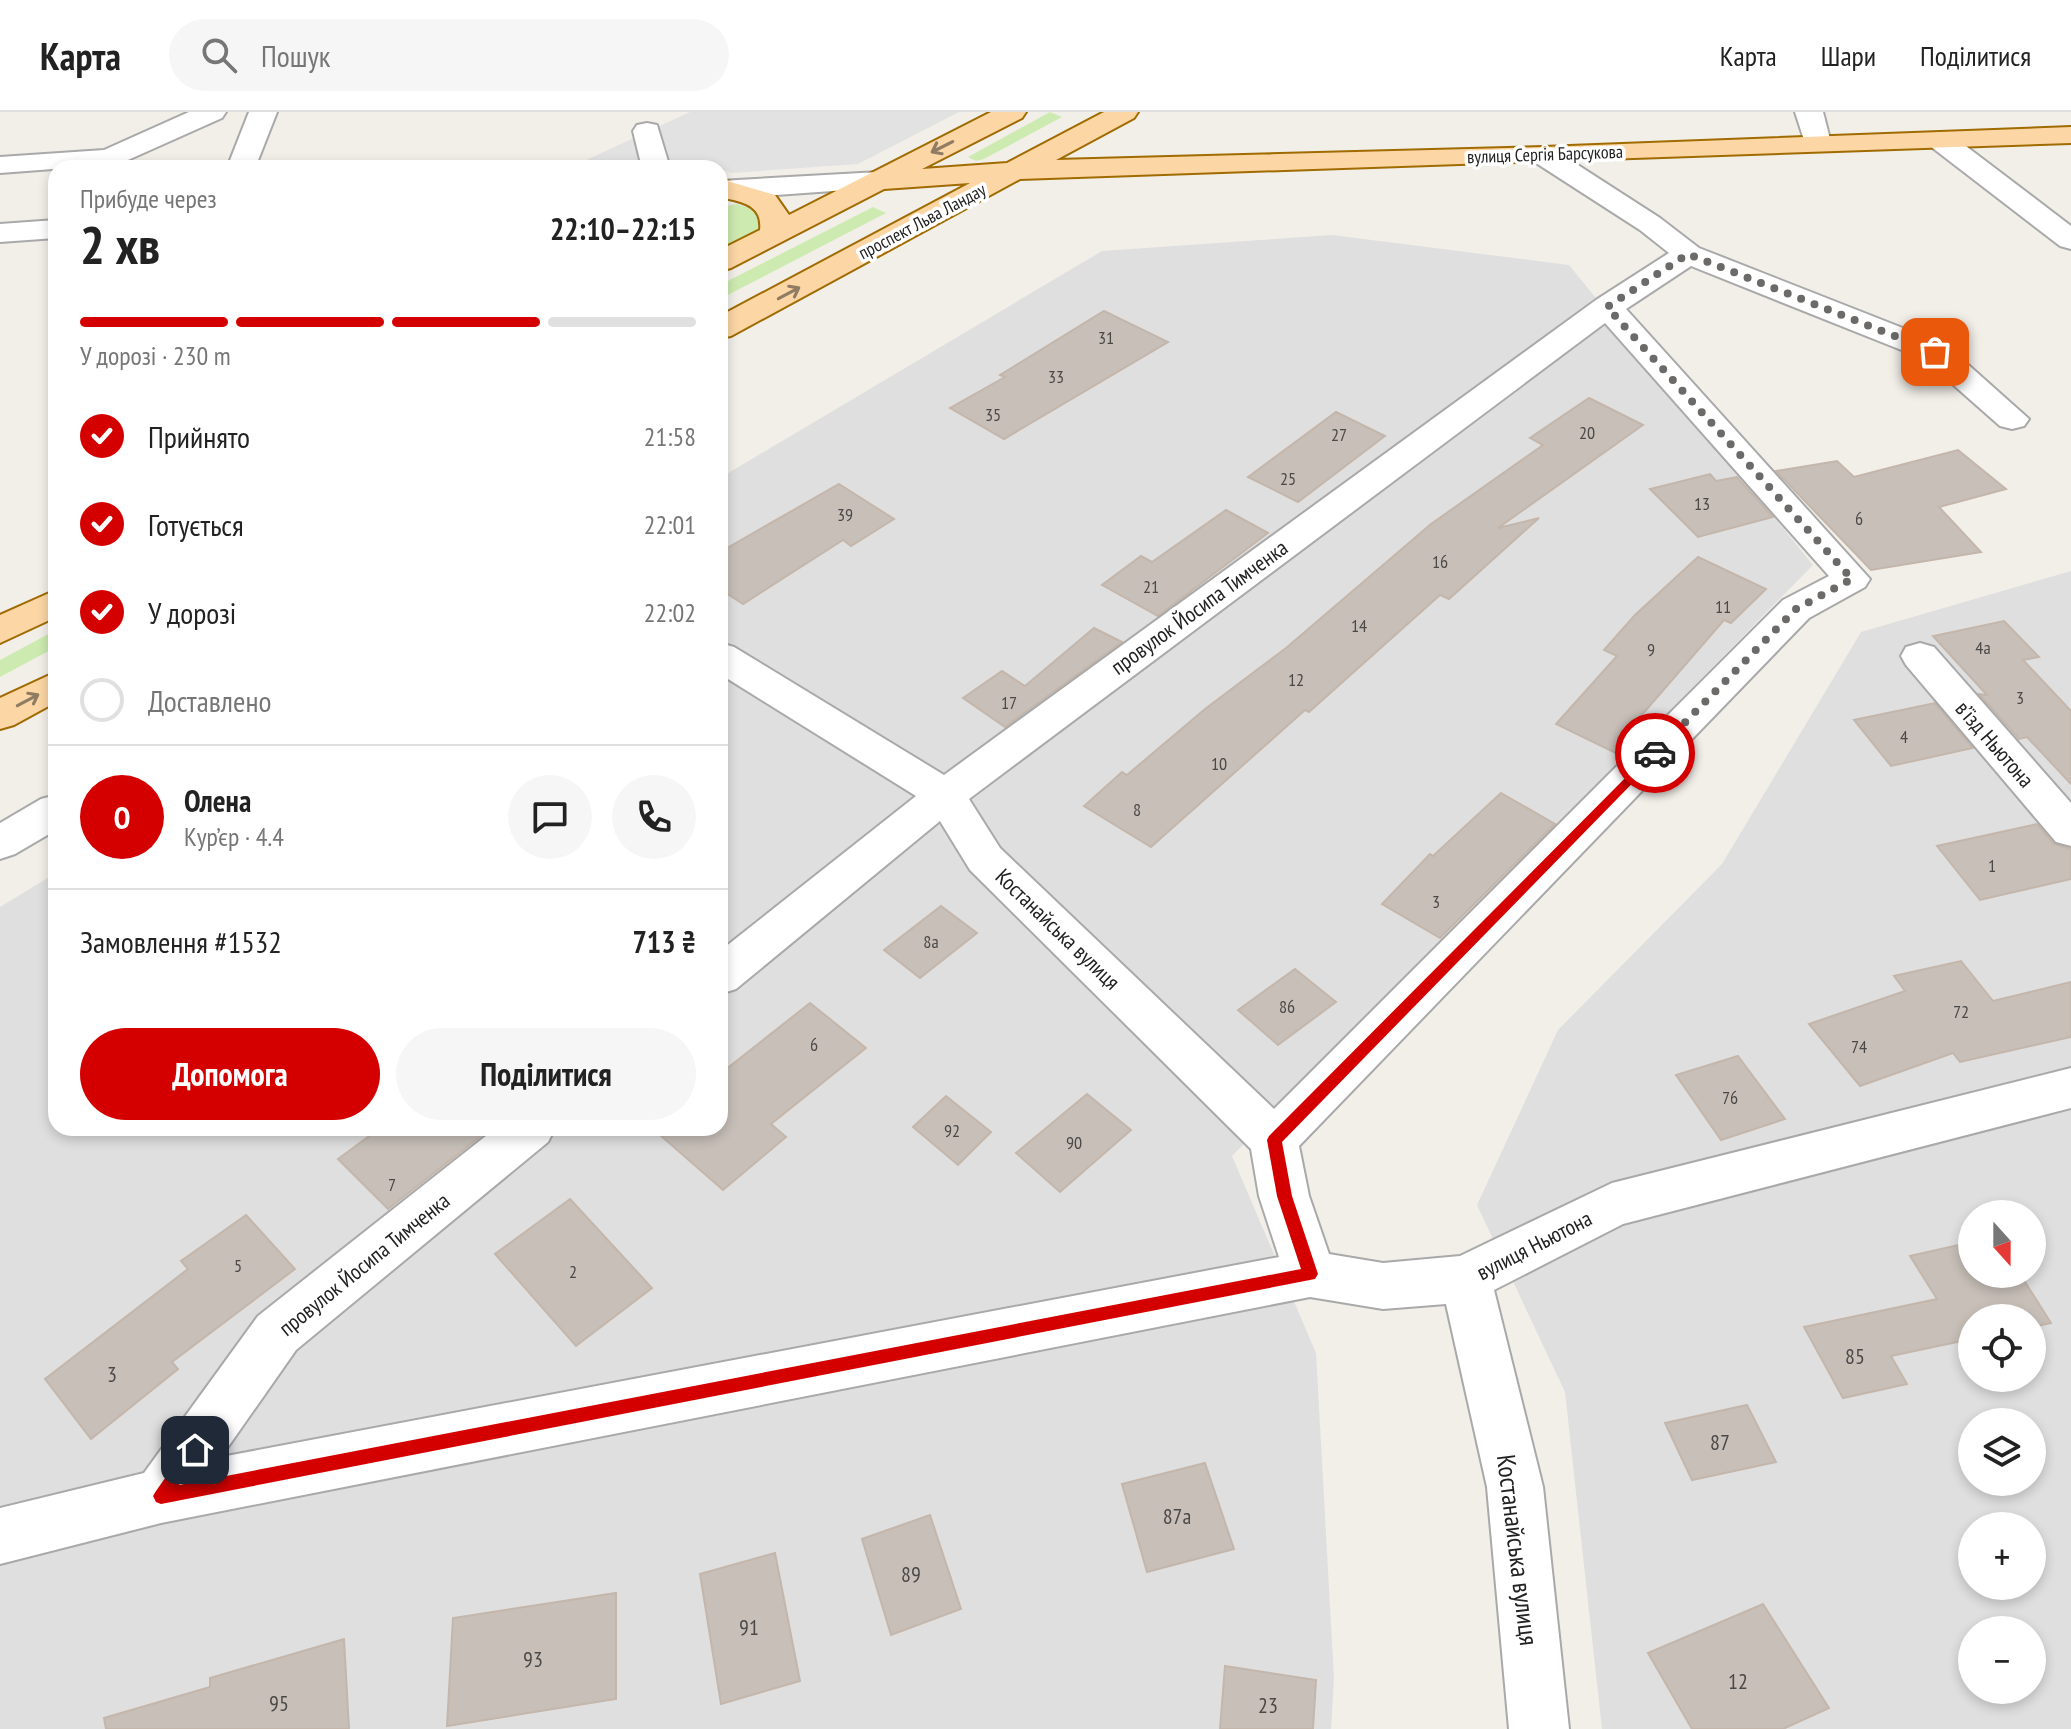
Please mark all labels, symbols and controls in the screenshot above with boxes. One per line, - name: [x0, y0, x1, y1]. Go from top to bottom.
- search box: [169, 19, 729, 91]
- text: Карта: [40, 31, 121, 80]
- icon: search: [197, 33, 241, 77]
- text: Пошук: [261, 36, 330, 75]
- text: Карта: [1720, 37, 1777, 74]
- text: Шари: [1821, 37, 1876, 74]
- text: Поділитися: [1920, 37, 2031, 74]
- one-way arrow: [931, 140, 955, 156]
- street label: вулиця Сергія Барсукова: [1467, 140, 1623, 168]
- street label: проспект Льва Ландау: [854, 178, 990, 264]
- text: Прибуде через: [80, 182, 217, 215]
- text: 22:10–22:15: [550, 209, 696, 248]
- text: 2 хв: [80, 211, 160, 278]
- one-way arrow: [776, 284, 800, 300]
- pin: [1901, 318, 1969, 386]
- house number: 31: [1098, 326, 1114, 349]
- icon: bag: [1913, 330, 1957, 374]
- text: У дорозі · 230 m: [80, 339, 231, 372]
- house number: 33: [1048, 365, 1064, 388]
- house number: 35: [985, 403, 1001, 426]
- icon: check: [80, 414, 124, 458]
- text: Прийнято: [148, 417, 250, 456]
- text: 21:58: [644, 420, 696, 453]
- house number: 20: [1579, 421, 1595, 444]
- house number: 27: [1331, 423, 1347, 446]
- house number: 25: [1280, 467, 1296, 490]
- house number: 13: [1694, 492, 1710, 515]
- icon: check: [80, 502, 124, 546]
- house number: 39: [837, 503, 853, 526]
- text: Готується: [148, 505, 244, 544]
- house number: 6: [1855, 507, 1863, 530]
- text: 22:01: [644, 508, 696, 541]
- street label: провулок Йосипа Тимченка: [1105, 533, 1293, 681]
- house number: 16: [1432, 550, 1448, 573]
- house number: 21: [1143, 575, 1159, 598]
- icon: check: [80, 590, 124, 634]
- text: У дорозі: [148, 593, 236, 632]
- house number: 11: [1715, 595, 1731, 618]
- text: 22:02: [644, 596, 696, 629]
- house number: 14: [1351, 614, 1367, 637]
- house number: 4а: [1975, 636, 1991, 659]
- house number: 9: [1647, 638, 1655, 661]
- house number: 12: [1288, 668, 1304, 691]
- text: Доставлено: [148, 681, 271, 720]
- house number: 3: [2016, 686, 2024, 709]
- one-way arrow: [16, 691, 39, 707]
- house number: 17: [1001, 691, 1017, 714]
- street label: в’їзд Ньютона: [1950, 695, 2040, 793]
- courier: [1615, 713, 1695, 793]
- house number: 4: [1900, 725, 1908, 748]
- icon: car: [1633, 731, 1677, 775]
- house number: 10: [1211, 752, 1227, 775]
- button: chat: [508, 775, 592, 859]
- button: phone: [612, 775, 696, 859]
- text: Олена: [184, 781, 251, 820]
- text: О: [114, 798, 130, 837]
- house number: 8: [1133, 798, 1141, 821]
- text: Кур’єр · 4.4: [184, 820, 284, 853]
- house number: 1: [1988, 854, 1996, 877]
- street label: Костанайська вулиця: [990, 862, 1126, 996]
- house number: 3: [1432, 890, 1440, 913]
- text: Замовлення #1532: [80, 922, 282, 961]
- text: 713 ₴: [632, 922, 696, 961]
- house number: 8а: [923, 930, 939, 953]
- house number: 86: [1279, 995, 1295, 1018]
- house number: 72: [1953, 1000, 1969, 1023]
- button: Допомога: [80, 1028, 380, 1120]
- button: Поділитися: [396, 1028, 696, 1120]
- house number: 6: [810, 1033, 818, 1056]
- house number: 74: [1851, 1035, 1867, 1058]
- house number: 76: [1722, 1086, 1738, 1109]
- house number: 92: [944, 1119, 960, 1142]
- house number: 90: [1066, 1131, 1082, 1154]
- house number: 7: [388, 1173, 396, 1196]
- street label: провулок Йосипа Тимченка: [273, 1186, 455, 1342]
- north arrow: [1958, 1200, 2046, 1288]
- map controls: [1958, 1200, 2046, 1704]
- street label: вулиця Ньютона: [1472, 1204, 1596, 1286]
- house number: 5: [234, 1254, 242, 1277]
- house number: 2: [569, 1260, 577, 1283]
- button: locate: [1958, 1304, 2046, 1392]
- house number: 85: [1845, 1342, 1865, 1370]
- house number: 3: [107, 1360, 117, 1388]
- button: layers: [1958, 1408, 2046, 1496]
- pin: [161, 1416, 229, 1484]
- icon: home: [173, 1428, 217, 1472]
- house number: 87: [1710, 1428, 1730, 1456]
- street label: Костанайська вулиця: [1490, 1453, 1546, 1647]
- house number: 87а: [1163, 1502, 1191, 1530]
- button: +: [1958, 1512, 2046, 1600]
- house number: 89: [901, 1560, 921, 1588]
- house number: 91: [739, 1613, 759, 1641]
- button: −: [1958, 1616, 2046, 1704]
- house number: 93: [523, 1645, 543, 1673]
- house number: 12: [1728, 1667, 1748, 1695]
- house number: 95: [269, 1689, 289, 1717]
- house number: 23: [1258, 1691, 1278, 1719]

